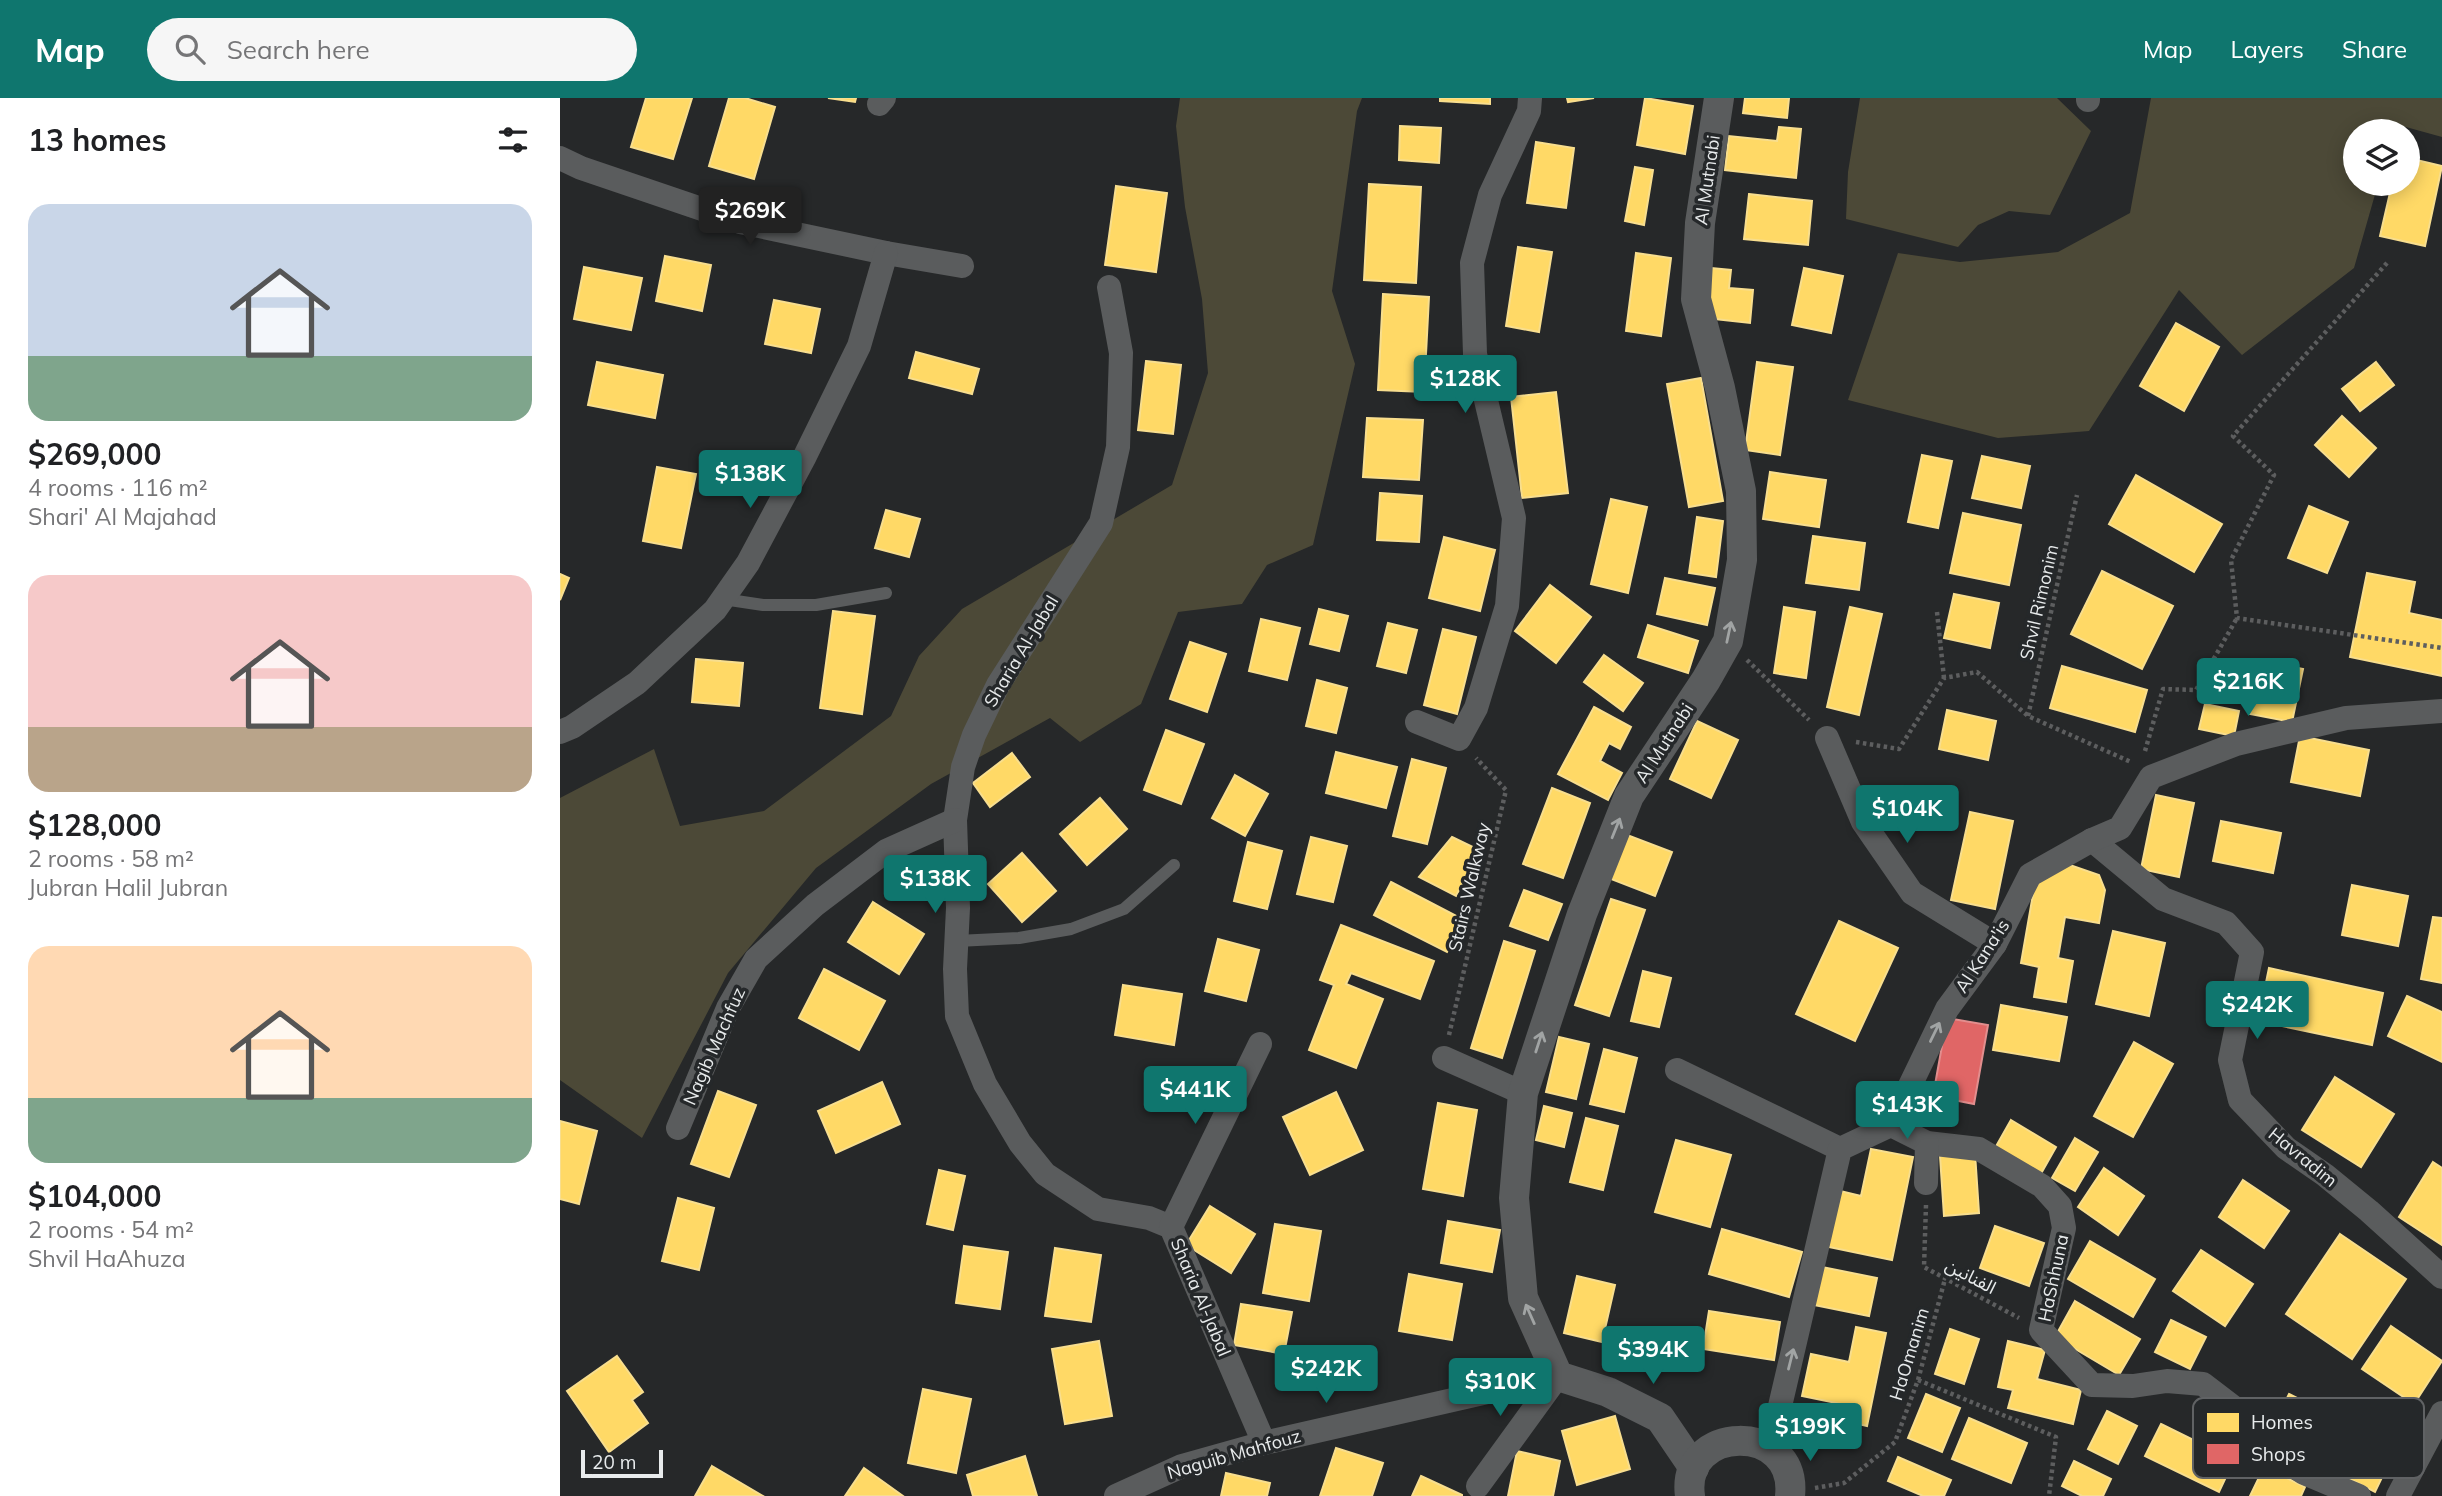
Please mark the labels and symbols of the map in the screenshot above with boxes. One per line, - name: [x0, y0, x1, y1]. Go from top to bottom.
- street label: Al Mutnabi: [1689, 133, 1725, 227]
- pin: $269K: [701, 188, 799, 247]
- pin: $128K: [1416, 356, 1514, 415]
- pin: $138K: [701, 450, 799, 510]
- street label: Shvil Rimonim: [2015, 542, 2063, 662]
- street label: Sharia Al-Jabal: [979, 591, 1063, 711]
- one-way arrow: [1722, 621, 1736, 644]
- pin: $216K: [2199, 658, 2297, 718]
- street label: Al Mutnabi: [1630, 699, 1698, 787]
- pin: $104K: [1858, 786, 1956, 845]
- one-way arrow: [1611, 818, 1624, 840]
- street label: Stairs Walkway: [1443, 820, 1495, 954]
- pin: $138K: [886, 856, 984, 915]
- street label: Al Kana'is: [1950, 915, 2014, 997]
- pin: $242K: [2208, 982, 2306, 1041]
- street label: Nagib Machfuz: [678, 984, 750, 1108]
- one-way arrow: [1929, 1022, 1943, 1043]
- one-way arrow: [1534, 1032, 1547, 1054]
- pin: $441K: [1146, 1066, 1244, 1126]
- pin: $143K: [1858, 1082, 1956, 1141]
- street label: Havradim: [2264, 1122, 2342, 1192]
- street label: HaShhuna: [2033, 1232, 2073, 1324]
- street label: Sharia Al-Jabal: [1166, 1234, 1236, 1360]
- street label: الفنانين: [1942, 1253, 2000, 1299]
- one-way arrow: [1523, 1304, 1536, 1325]
- street label: HaOmanim: [1884, 1305, 1934, 1403]
- pin: $394K: [1604, 1326, 1702, 1386]
- pin: $242K: [1277, 1346, 1375, 1405]
- one-way arrow: [1785, 1348, 1799, 1371]
- pin: $310K: [1451, 1358, 1549, 1418]
- legend: [2193, 1398, 2424, 1478]
- pin: $199K: [1761, 1404, 1859, 1463]
- text: Homes: [2251, 1410, 2313, 1434]
- street label: Naguib Mahfouz: [1165, 1424, 1303, 1484]
- text: Shops: [2251, 1442, 2306, 1466]
- scale bar: [581, 1447, 663, 1479]

